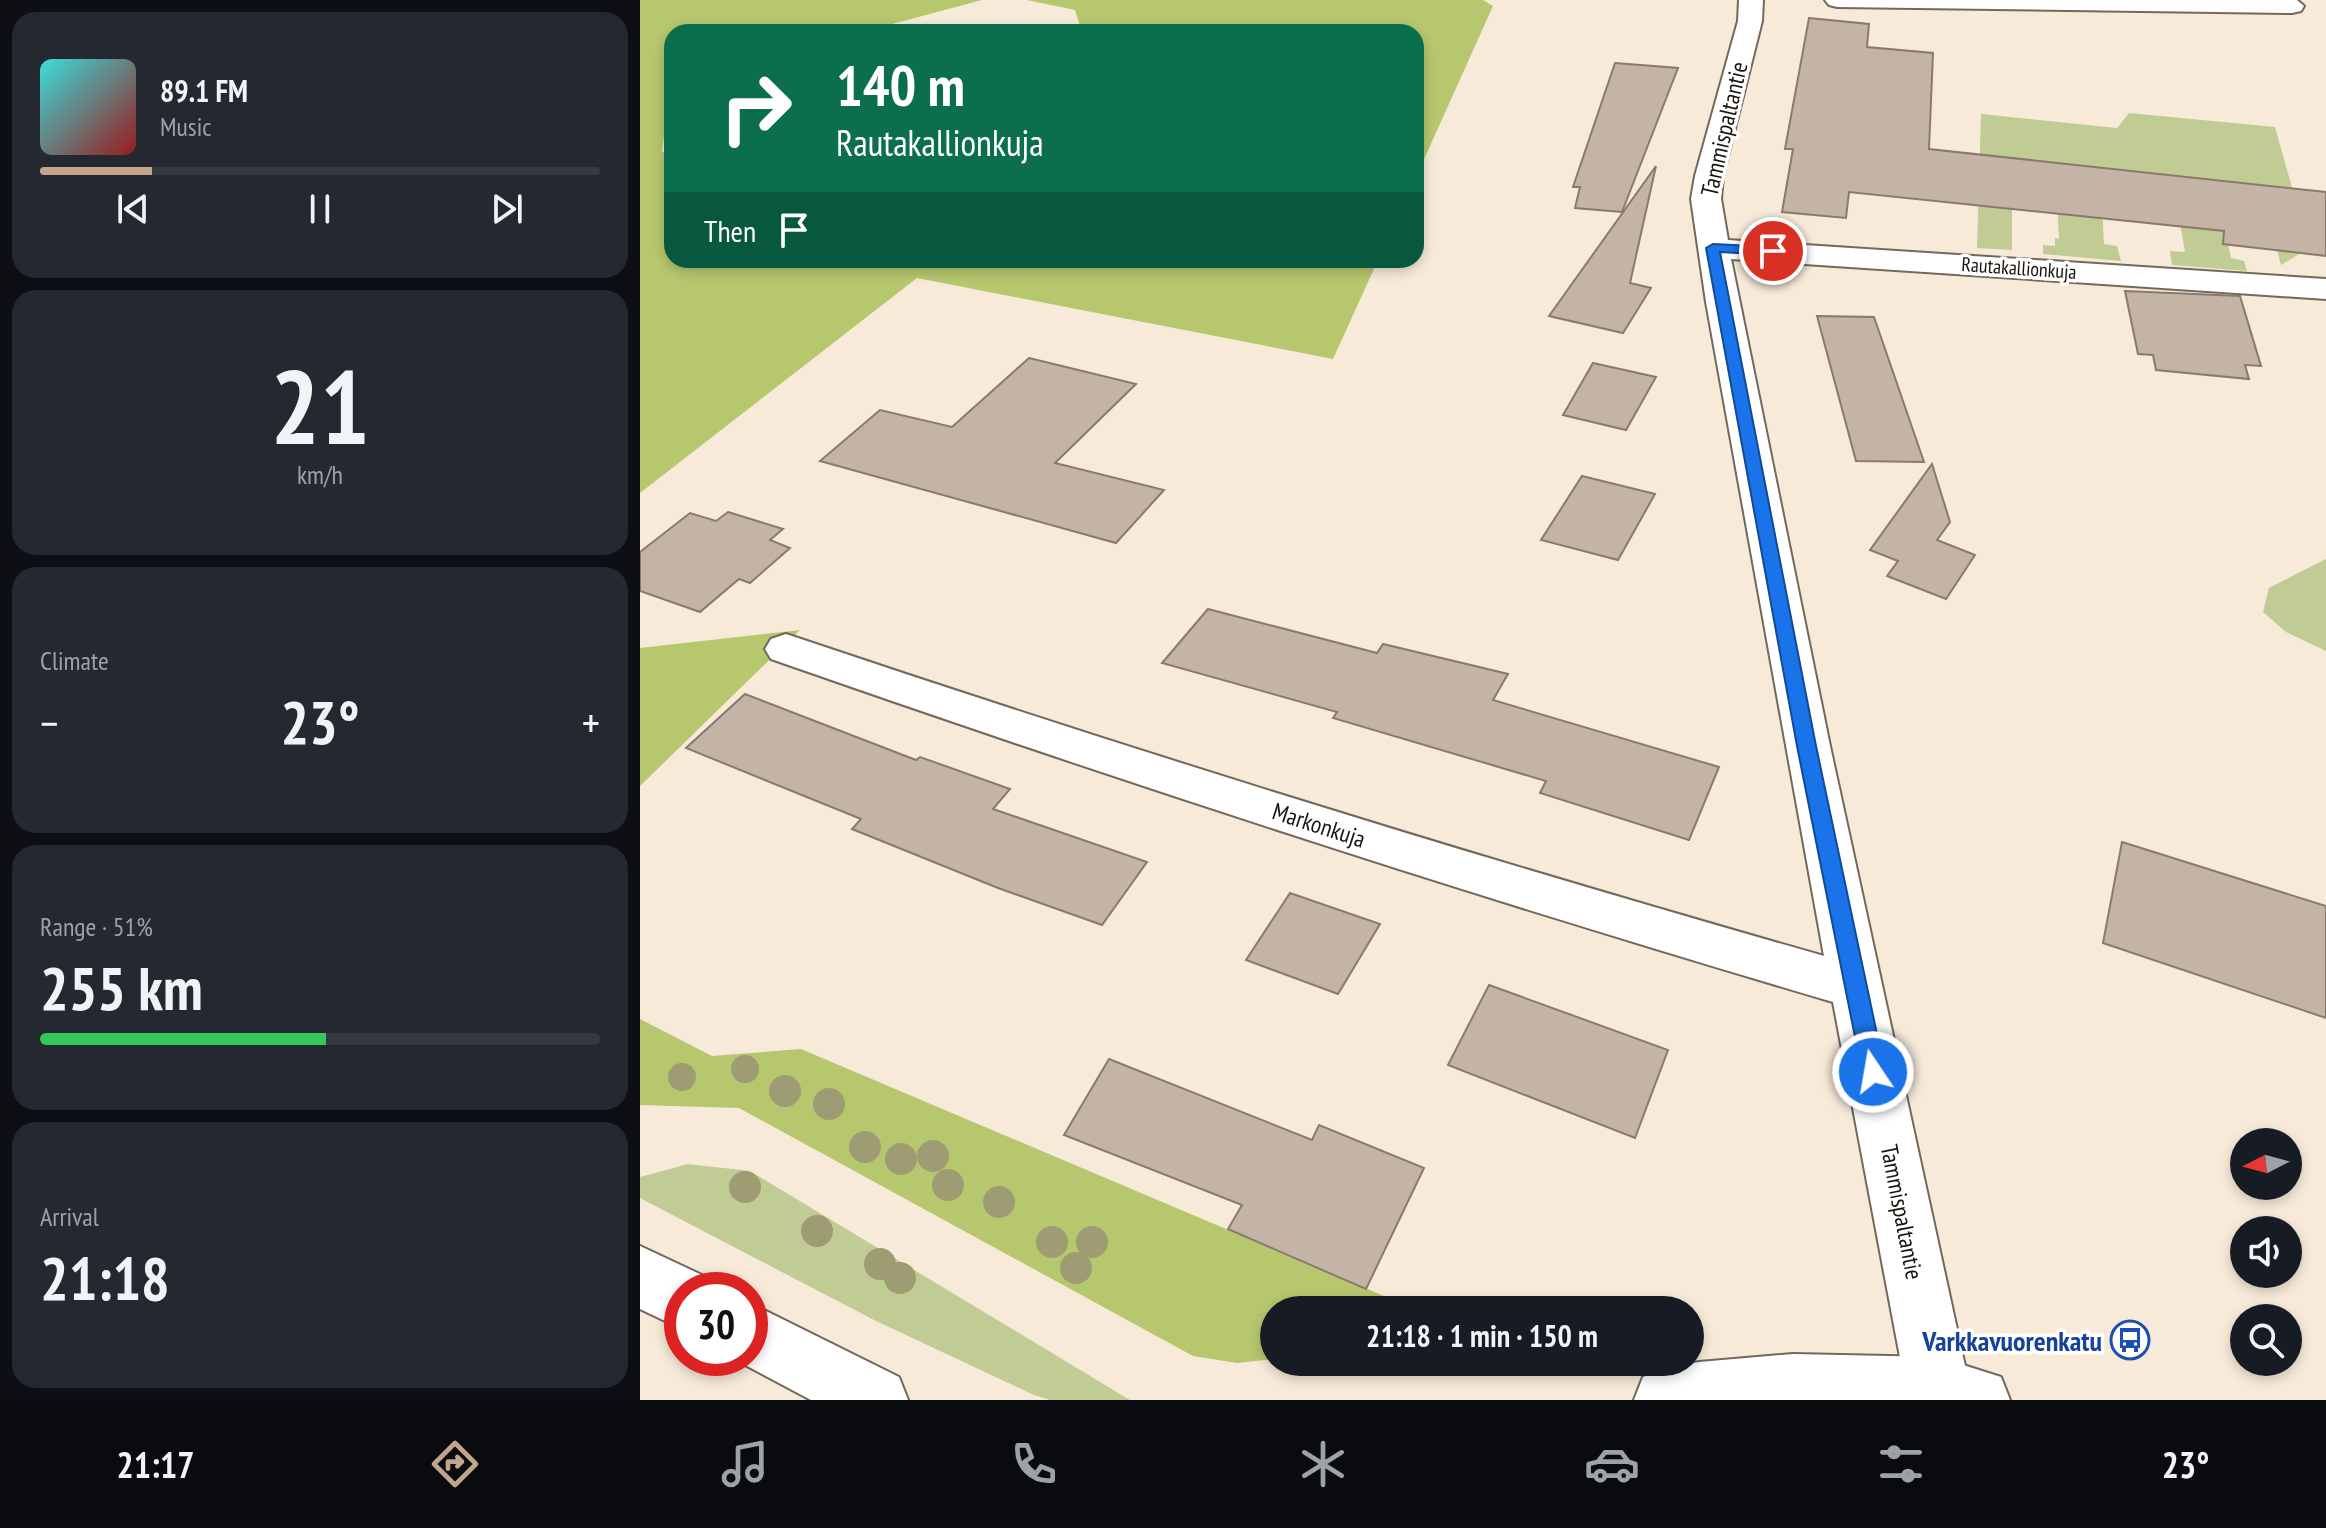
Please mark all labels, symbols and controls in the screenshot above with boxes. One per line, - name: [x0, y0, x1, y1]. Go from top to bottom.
- text: 140 m: [836, 49, 965, 121]
- icon: right: [704, 56, 808, 160]
- street label: Tammispaltantie: [1693, 59, 1755, 199]
- text: 89.1 FM: [160, 71, 248, 110]
- text: Music: [160, 110, 212, 143]
- text: Rautakallionkuja: [836, 119, 1044, 166]
- icon: previous: [111, 187, 155, 231]
- icon: pause: [298, 187, 342, 231]
- icon: next: [485, 187, 529, 231]
- icon: arrive: [772, 208, 816, 252]
- text: Then: [704, 211, 756, 250]
- pin: [1739, 217, 1807, 285]
- icon: arrive: [1751, 229, 1795, 273]
- street label: Rautakallionkuja: [1961, 251, 2077, 285]
- text: 21: [270, 338, 370, 473]
- text: km/h: [297, 458, 343, 491]
- text: Climate: [40, 644, 109, 677]
- text: 23°: [280, 683, 360, 761]
- text: −: [40, 694, 58, 751]
- text: +: [582, 694, 600, 751]
- street label: Markonkuja: [1269, 795, 1369, 855]
- text: Range · 51%: [40, 910, 153, 943]
- text: 255 km: [40, 949, 203, 1027]
- position arrow: [1831, 1030, 1915, 1114]
- north arrow: [2230, 1128, 2302, 1200]
- map controls: [2230, 1128, 2302, 1376]
- street label: Tammispaltantie: [1874, 1142, 1930, 1282]
- text: Arrival: [40, 1200, 99, 1233]
- button: sound: [2230, 1216, 2302, 1288]
- text: 21:18: [40, 1239, 170, 1317]
- speed limit sign: 30: [664, 1272, 768, 1376]
- button: search: [2230, 1304, 2302, 1376]
- text: 21:18 · 1 min · 150 m: [1366, 1316, 1598, 1355]
- bus stop icon: Varkkavuorenkatu: [2109, 1319, 2151, 1361]
- place label: Varkkavuorenkatu: [1921, 1322, 2102, 1359]
- icon: directions: [427, 1436, 483, 1492]
- icon: music: [717, 1436, 773, 1492]
- icon: phone: [1006, 1436, 1062, 1492]
- icon: climate: [1295, 1436, 1351, 1492]
- icon: car: [1584, 1436, 1640, 1492]
- icon: filters: [1873, 1436, 1929, 1492]
- text: 21:17: [117, 1441, 194, 1488]
- text: 23°: [2162, 1441, 2209, 1488]

